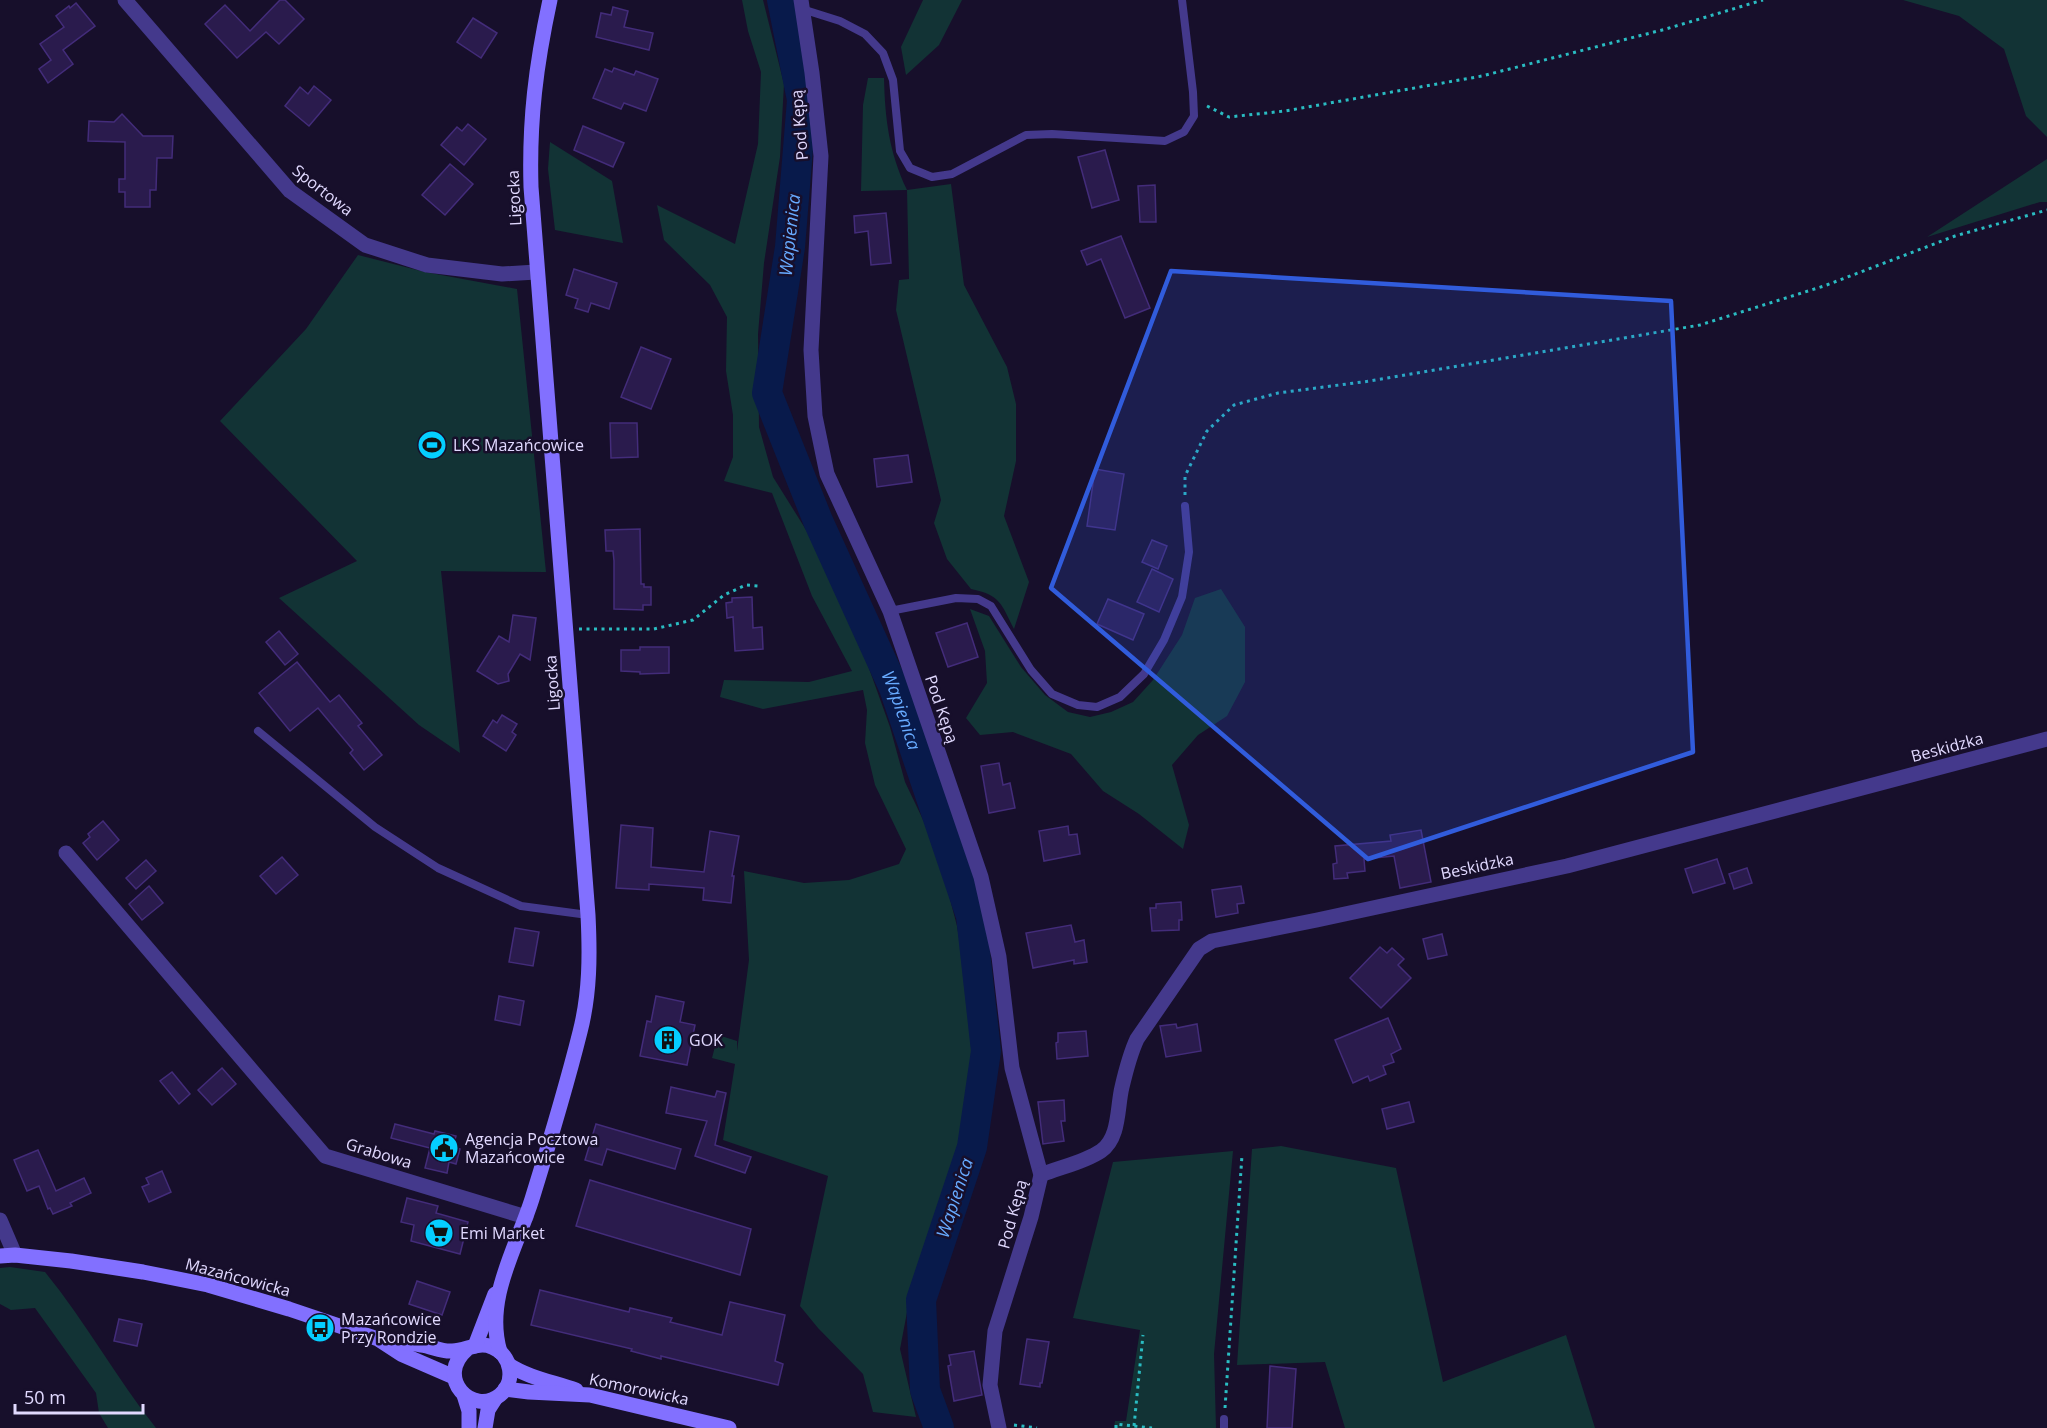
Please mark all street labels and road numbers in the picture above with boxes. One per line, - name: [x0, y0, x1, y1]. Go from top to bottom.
- street label: Pod Kępą: [785, 89, 813, 161]
- street label: Sportowa: [288, 159, 358, 221]
- street label: Ligocka: [502, 170, 526, 226]
- street label: Ligocka: [539, 654, 565, 712]
- street label: Pod Kępą: [920, 672, 964, 746]
- street label: Beskidzka: [1908, 727, 1986, 767]
- street label: Beskidzka: [1439, 848, 1515, 884]
- street label: Grabowa: [343, 1133, 415, 1173]
- street label: Pod Kępą: [992, 1177, 1032, 1251]
- street label: Mazańcowicka: [183, 1252, 293, 1302]
- street label: Komorowicka: [587, 1368, 691, 1410]

